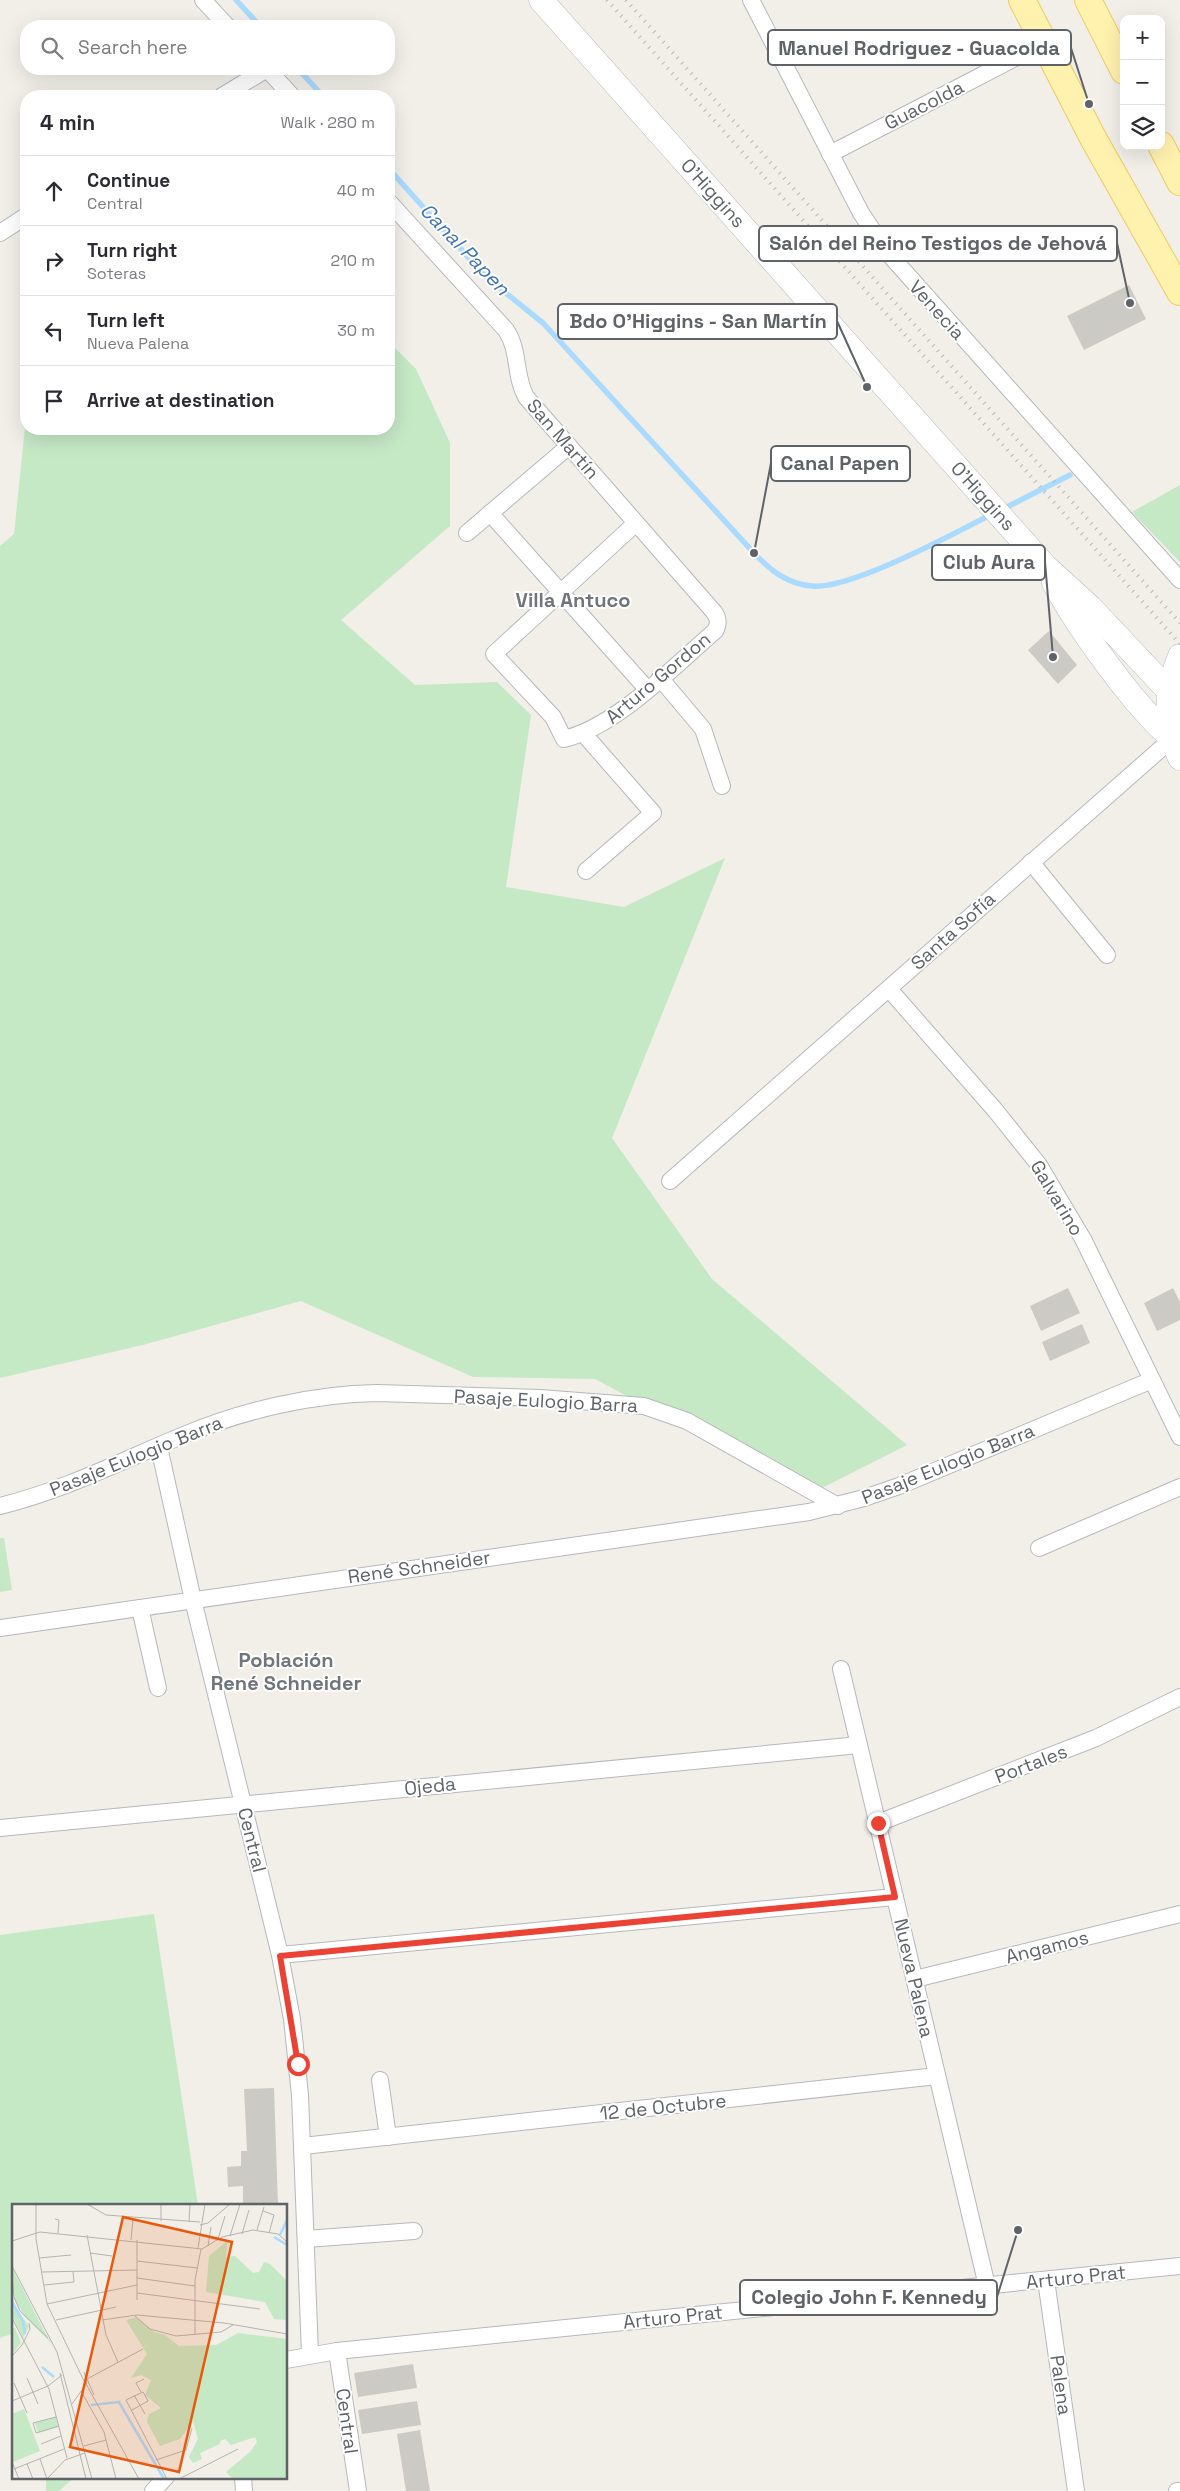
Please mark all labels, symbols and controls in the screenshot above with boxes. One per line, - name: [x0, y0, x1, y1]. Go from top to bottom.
- map controls: [1120, 15, 1165, 150]
- button: +: [1120, 15, 1165, 60]
- search box: [20, 20, 395, 75]
- callout: Manuel Rodriguez - Guacolda: [768, 30, 1071, 65]
- icon: search: [38, 34, 66, 62]
- text: Search here: [78, 35, 188, 60]
- text: Manuel Rodriguez - Guacolda: [778, 35, 1060, 61]
- button: −: [1120, 60, 1165, 105]
- street label: Guacolda: [880, 74, 968, 136]
- button: layers: [1120, 105, 1165, 150]
- text: 4 min: [40, 109, 95, 136]
- text: Walk · 280 m: [280, 112, 375, 133]
- street label: O'Higgins: [675, 153, 751, 233]
- text: Continue: [87, 168, 170, 193]
- icon: ahead: [40, 177, 68, 205]
- text: 40 m: [337, 180, 375, 201]
- text: Central: [87, 193, 143, 214]
- water label: Canal Papen: [415, 197, 516, 301]
- callout: Salón del Reino Testigos de Jehová: [759, 226, 1117, 261]
- text: Salón del Reino Testigos de Jehová: [769, 230, 1107, 256]
- text: Turn right: [87, 238, 177, 263]
- icon: right: [40, 247, 68, 275]
- text: 210 m: [331, 250, 375, 271]
- text: Soteras: [87, 263, 146, 284]
- street label: Venecia: [904, 275, 970, 345]
- callout: Bdo O'Higgins - San Martín: [558, 304, 837, 339]
- text: Turn left: [87, 308, 165, 333]
- text: Bdo O'Higgins - San Martín: [569, 308, 827, 334]
- icon: left: [40, 317, 68, 345]
- text: 30 m: [337, 320, 375, 341]
- text: Nueva Palena: [87, 333, 189, 354]
- icon: arrive: [40, 387, 68, 415]
- text: Arrive at destination: [87, 388, 275, 413]
- street label: San Martín: [521, 394, 605, 484]
- callout: Canal Papen: [771, 446, 910, 481]
- text: Canal Papen: [781, 450, 899, 476]
- street label: O'Higgins: [945, 456, 1021, 536]
- callout: Club Aura: [932, 545, 1045, 580]
- text: Club Aura: [943, 549, 1036, 575]
- district label: Villa Antuco: [516, 587, 630, 613]
- street label: Arturo Gordon: [600, 627, 716, 729]
- street label: Santa Sofía: [905, 886, 1001, 976]
- street label: Galvarino: [1025, 1155, 1089, 1241]
- street label: Pasaje Eulogio Barra: [453, 1384, 639, 1418]
- street label: Pasaje Eulogio Barra: [46, 1410, 226, 1502]
- street label: Pasaje Eulogio Barra: [858, 1418, 1038, 1510]
- street label: René Schneider: [346, 1545, 492, 1589]
- district label: Población René Schneider: [211, 1647, 361, 1696]
- street label: Portales: [991, 1739, 1071, 1789]
- street label: Ojeda: [403, 1771, 457, 1801]
- street label: Central: [232, 1805, 272, 1875]
- route end: [867, 1812, 890, 1835]
- street label: Nueva Palena: [888, 1916, 940, 2040]
- street label: Angamos: [1003, 1925, 1091, 1969]
- route start: [287, 2053, 310, 2076]
- street label: 12 de Octubre: [599, 2088, 727, 2126]
- inset map: [12, 2204, 288, 2478]
- street label: Arturo Prat: [1025, 2259, 1127, 2295]
- callout: Colegio John F. Kennedy: [740, 2280, 997, 2315]
- text: Colegio John F. Kennedy: [751, 2284, 987, 2310]
- street label: Arturo Prat: [622, 2299, 724, 2335]
- street label: Palena: [1044, 2353, 1078, 2417]
- street label: Central: [330, 2387, 364, 2455]

